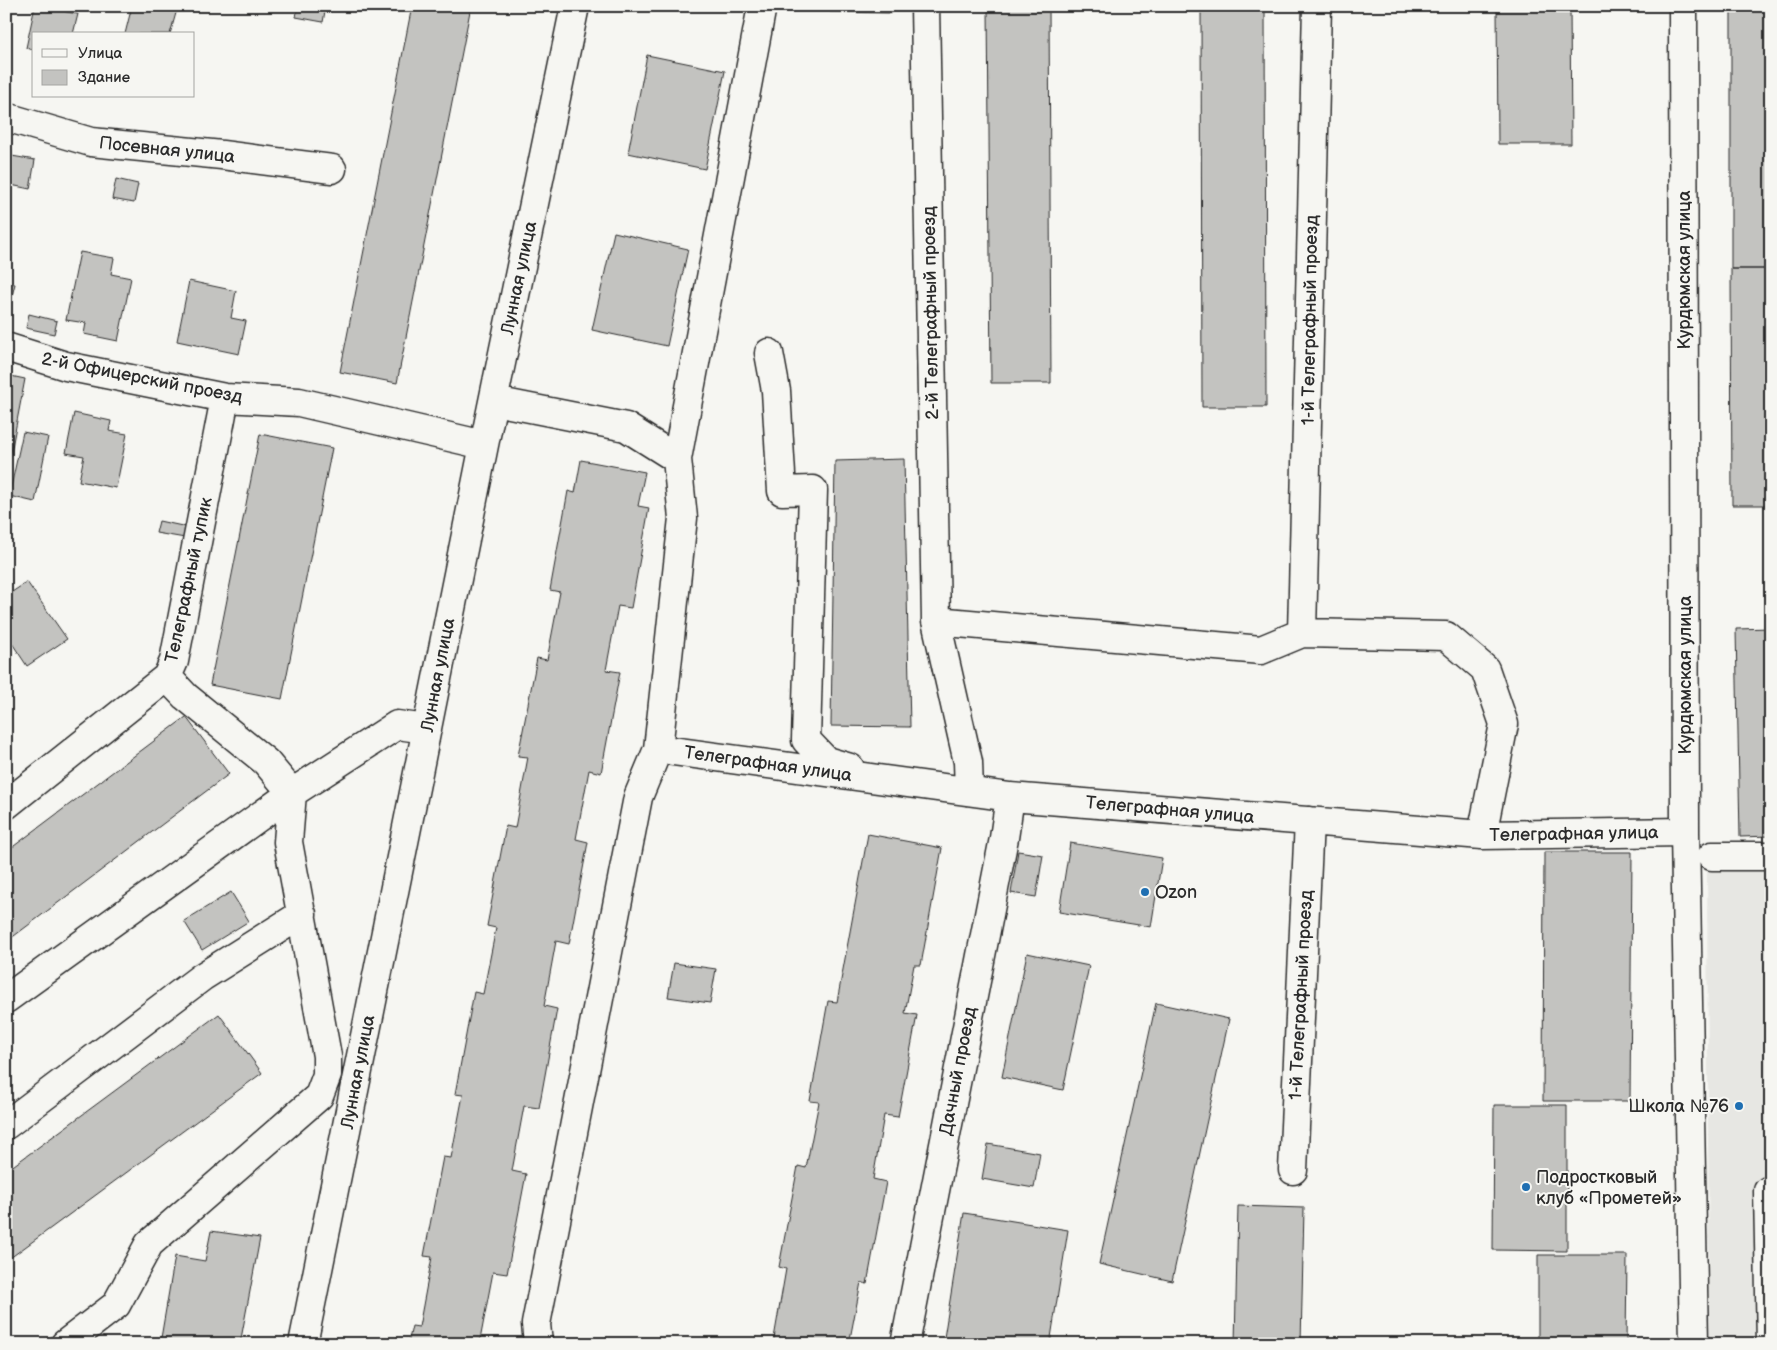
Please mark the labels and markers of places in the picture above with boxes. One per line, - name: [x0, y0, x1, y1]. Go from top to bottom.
- place label: Ozon: [1155, 882, 1197, 903]
- marker: Ozon: [1139, 886, 1151, 898]
- place label: Школа №76: [1628, 1096, 1729, 1117]
- marker: Школа №76: [1733, 1100, 1745, 1112]
- place label: Подростковый клуб «Прометей»: [1536, 1167, 1682, 1209]
- marker: Подростковый клуб «Прометей»: [1520, 1181, 1532, 1193]

